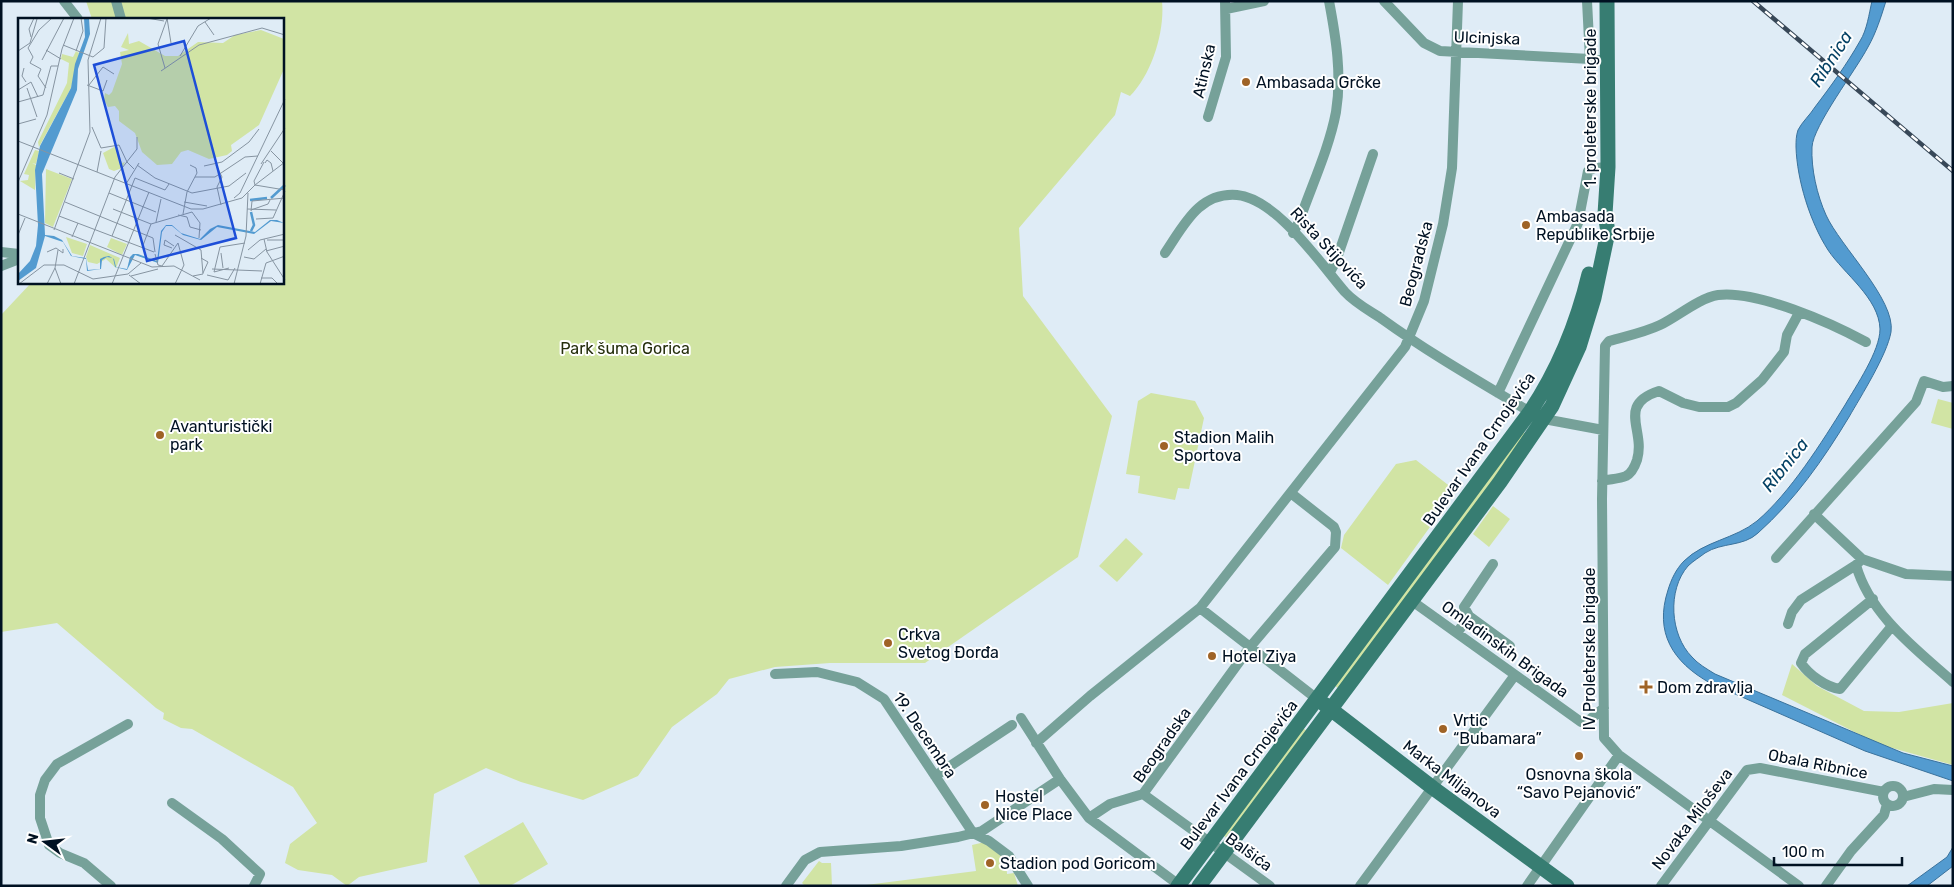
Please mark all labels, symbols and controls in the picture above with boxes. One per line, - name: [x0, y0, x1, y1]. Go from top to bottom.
- inset map: [18, 18, 284, 284]
- water label: Ribnica: [1805, 26, 1858, 91]
- street label: Ulcinjska: [1453, 27, 1521, 49]
- street label: 1. proleterske brigade: [1581, 29, 1600, 187]
- street label: Atinska: [1189, 42, 1219, 100]
- place label: Ambasada Grčke: [1256, 73, 1381, 92]
- marker: Ambasada Grčke: [1240, 76, 1252, 88]
- street label: Rista Stijovića: [1286, 203, 1372, 293]
- place label: Ambasada Republike Srbije: [1536, 207, 1655, 244]
- street label: Beogradska: [1395, 219, 1437, 309]
- marker: Ambasada Republike Srbije: [1520, 219, 1532, 231]
- park label: Park šuma Gorica: [560, 339, 690, 358]
- street label: Bulevar Ivana Crnojevića: [1419, 369, 1539, 529]
- place label: Avanturistički park: [170, 417, 272, 454]
- place label: Stadion Malih Sportova: [1174, 428, 1274, 465]
- marker: Avanturistički park: [154, 429, 166, 441]
- water label: Ribnica: [1757, 433, 1814, 496]
- marker: Stadion Malih Sportova: [1158, 440, 1170, 452]
- street label: IV Proleterske brigade: [1580, 567, 1599, 731]
- street label: Omladinskih Brigada: [1438, 597, 1572, 701]
- place label: Crkva Svetog Đorđa: [898, 625, 999, 662]
- marker: Crkva Svetog Đorđa: [882, 637, 894, 649]
- place label: Hotel Ziya: [1222, 647, 1296, 666]
- marker: Hotel Ziya: [1206, 650, 1218, 662]
- place label: Dom zdravlja: [1657, 678, 1753, 697]
- marker: Dom zdravlja: [1639, 680, 1653, 694]
- street label: 19. Decembra: [889, 688, 961, 782]
- street label: Bulevar Ivana Crnojevića: [1176, 696, 1302, 854]
- street label: Beogradska: [1129, 704, 1195, 786]
- place label: Vrtic “Bubamara”: [1453, 711, 1542, 748]
- marker: Vrtic “Bubamara”: [1437, 723, 1449, 735]
- street label: Marka Miljanova: [1399, 736, 1505, 822]
- street label: Obala Ribnice: [1767, 745, 1869, 783]
- marker: Osnovna škola “Savo Pejanović”: [1573, 750, 1585, 762]
- place label: Osnovna škola “Savo Pejanović”: [1517, 765, 1641, 802]
- street label: Novaka Miloševa: [1648, 765, 1736, 873]
- place label: Hostel Nice Place: [995, 787, 1073, 824]
- marker: Hostel Nice Place: [979, 799, 991, 811]
- north arrow: [20, 817, 70, 867]
- street label: Balšića: [1222, 829, 1276, 875]
- text: N: [23, 832, 42, 846]
- scale bar: [1774, 834, 1902, 866]
- text: 100 m: [1782, 843, 1824, 861]
- place label: Stadion pod Goricom: [1000, 854, 1156, 873]
- marker: Stadion pod Goricom: [984, 857, 996, 869]

